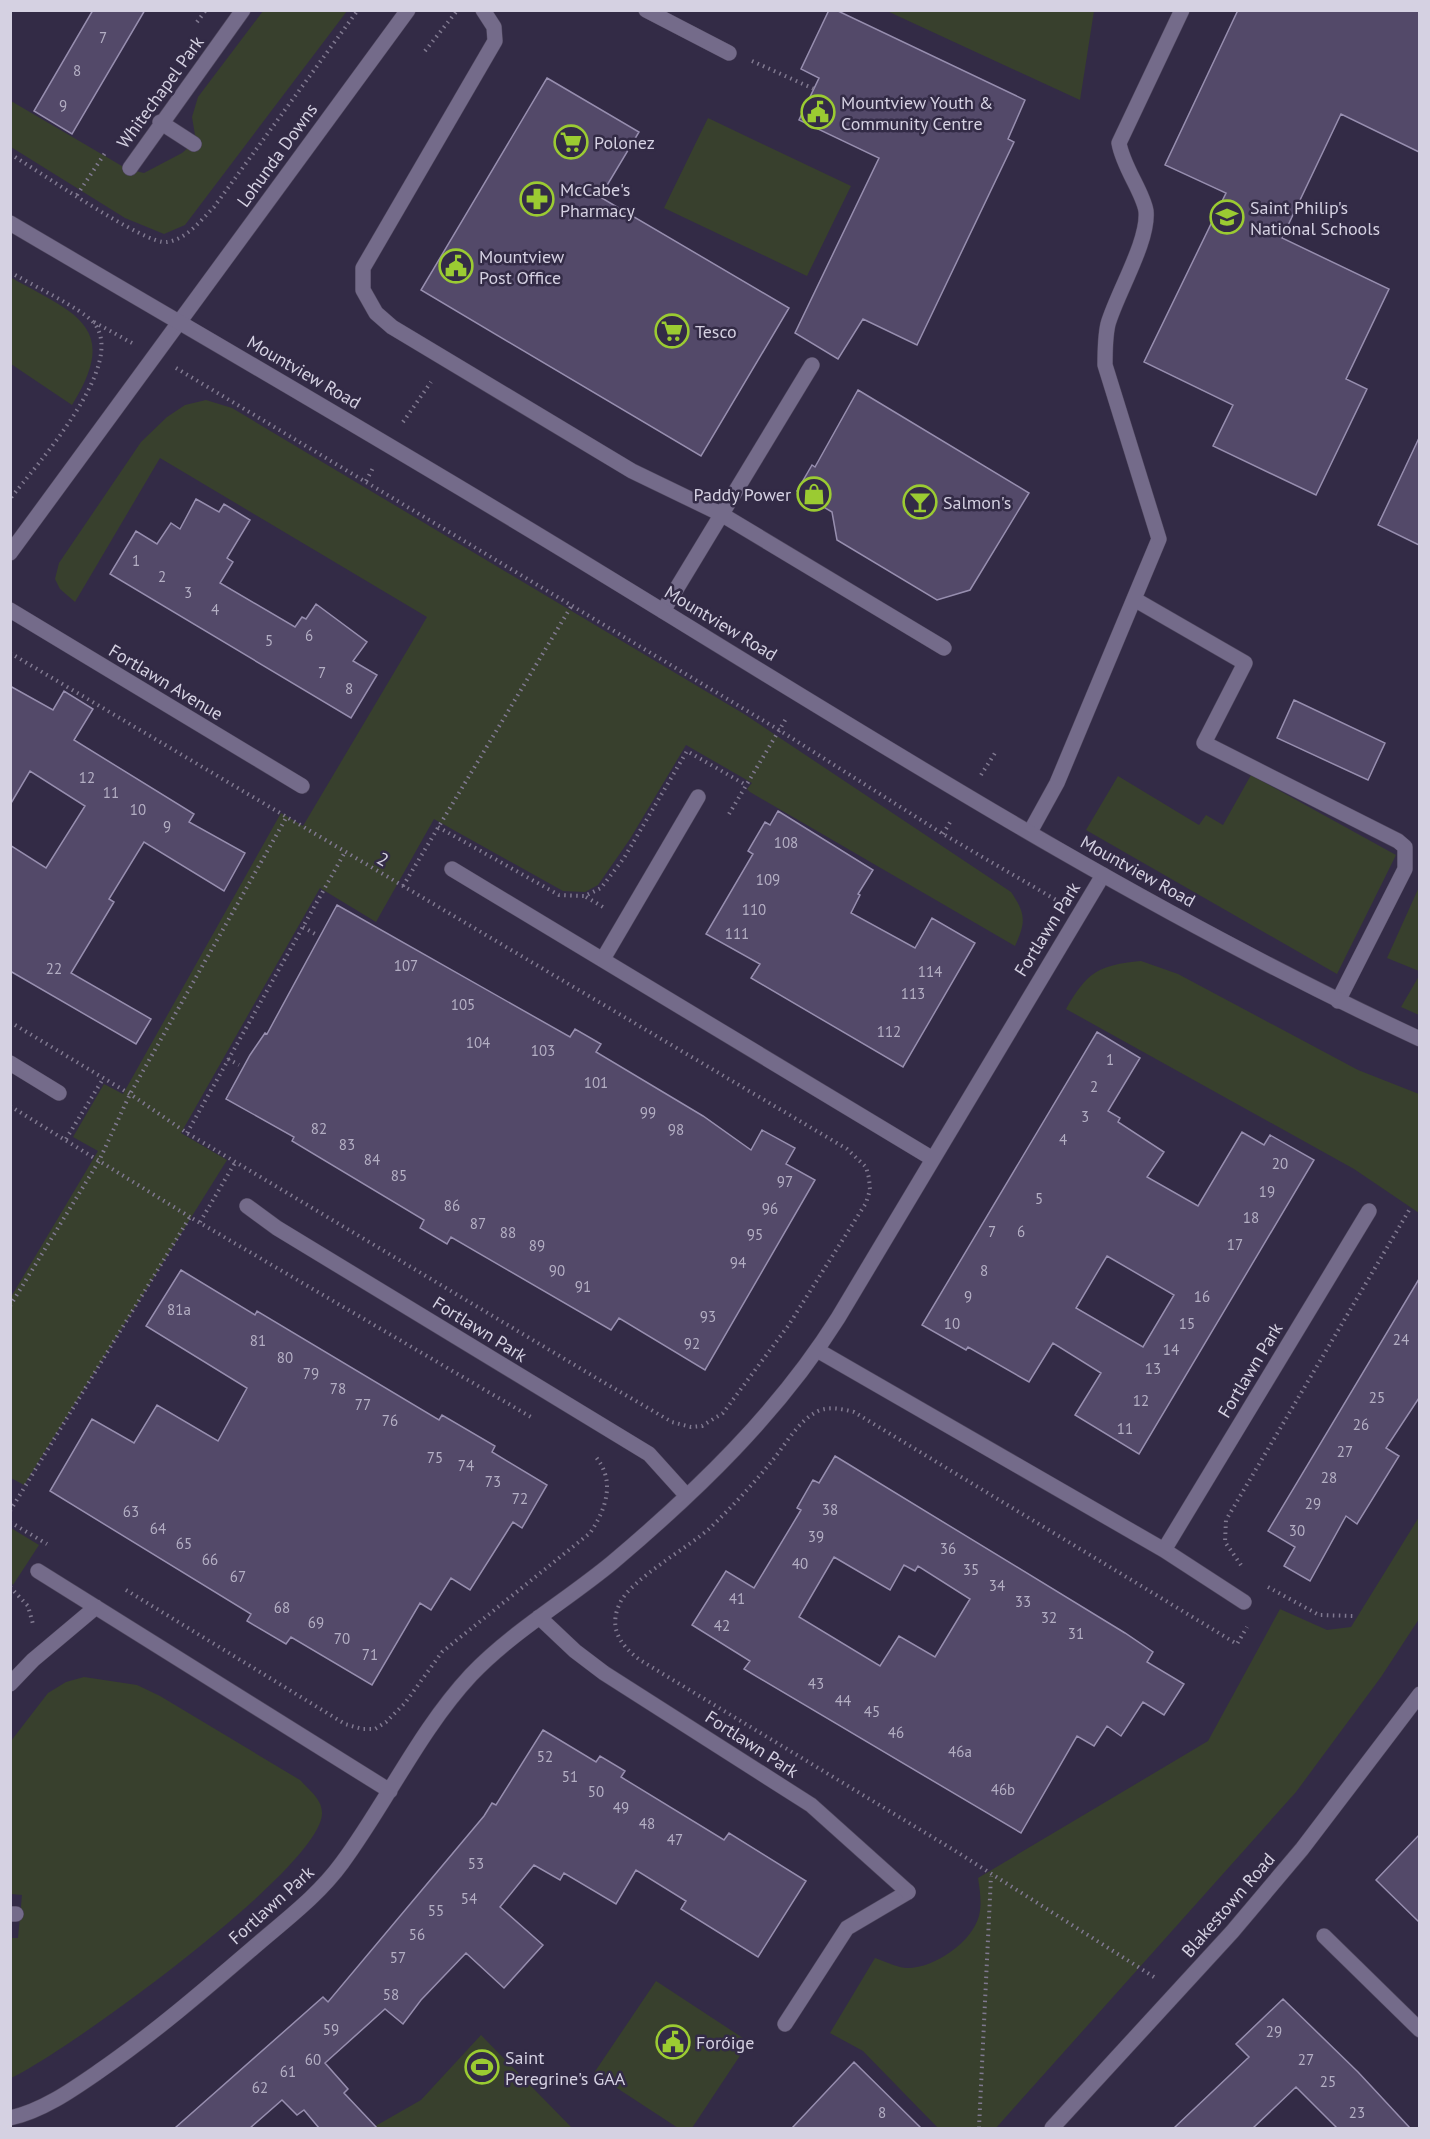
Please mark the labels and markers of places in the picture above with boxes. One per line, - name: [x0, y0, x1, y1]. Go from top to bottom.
- place label: Mountview Youth & Community Centre: [841, 91, 993, 135]
- public building icon: Mountview Youth & Community Centre: [800, 94, 836, 130]
- supermarket icon: Polonez: [553, 124, 589, 160]
- place label: Polonez: [594, 131, 655, 154]
- place label: McCabe's Pharmacy: [560, 178, 635, 222]
- pharmacy icon: McCabe's Pharmacy: [519, 181, 555, 217]
- place label: Saint Philip's National Schools: [1250, 196, 1380, 240]
- school or university icon: Saint Philip's National Schools: [1209, 199, 1245, 235]
- place label: Mountview Post Office: [479, 245, 565, 289]
- public building icon: Mountview Post Office: [438, 248, 474, 284]
- supermarket icon: Tesco: [654, 313, 690, 349]
- place label: Tesco: [695, 320, 737, 343]
- shop icon: Paddy Power: [796, 476, 832, 512]
- place label: Paddy Power: [694, 483, 791, 506]
- bar icon: Salmon's: [902, 484, 938, 520]
- place label: Salmon's: [943, 491, 1011, 514]
- public building icon: Foróige: [655, 2024, 691, 2060]
- place label: Foróige: [696, 2031, 754, 2054]
- place label: Saint Peregrine's GAA: [505, 2046, 626, 2090]
- sports icon: Saint Peregrine's GAA: [464, 2049, 500, 2085]

